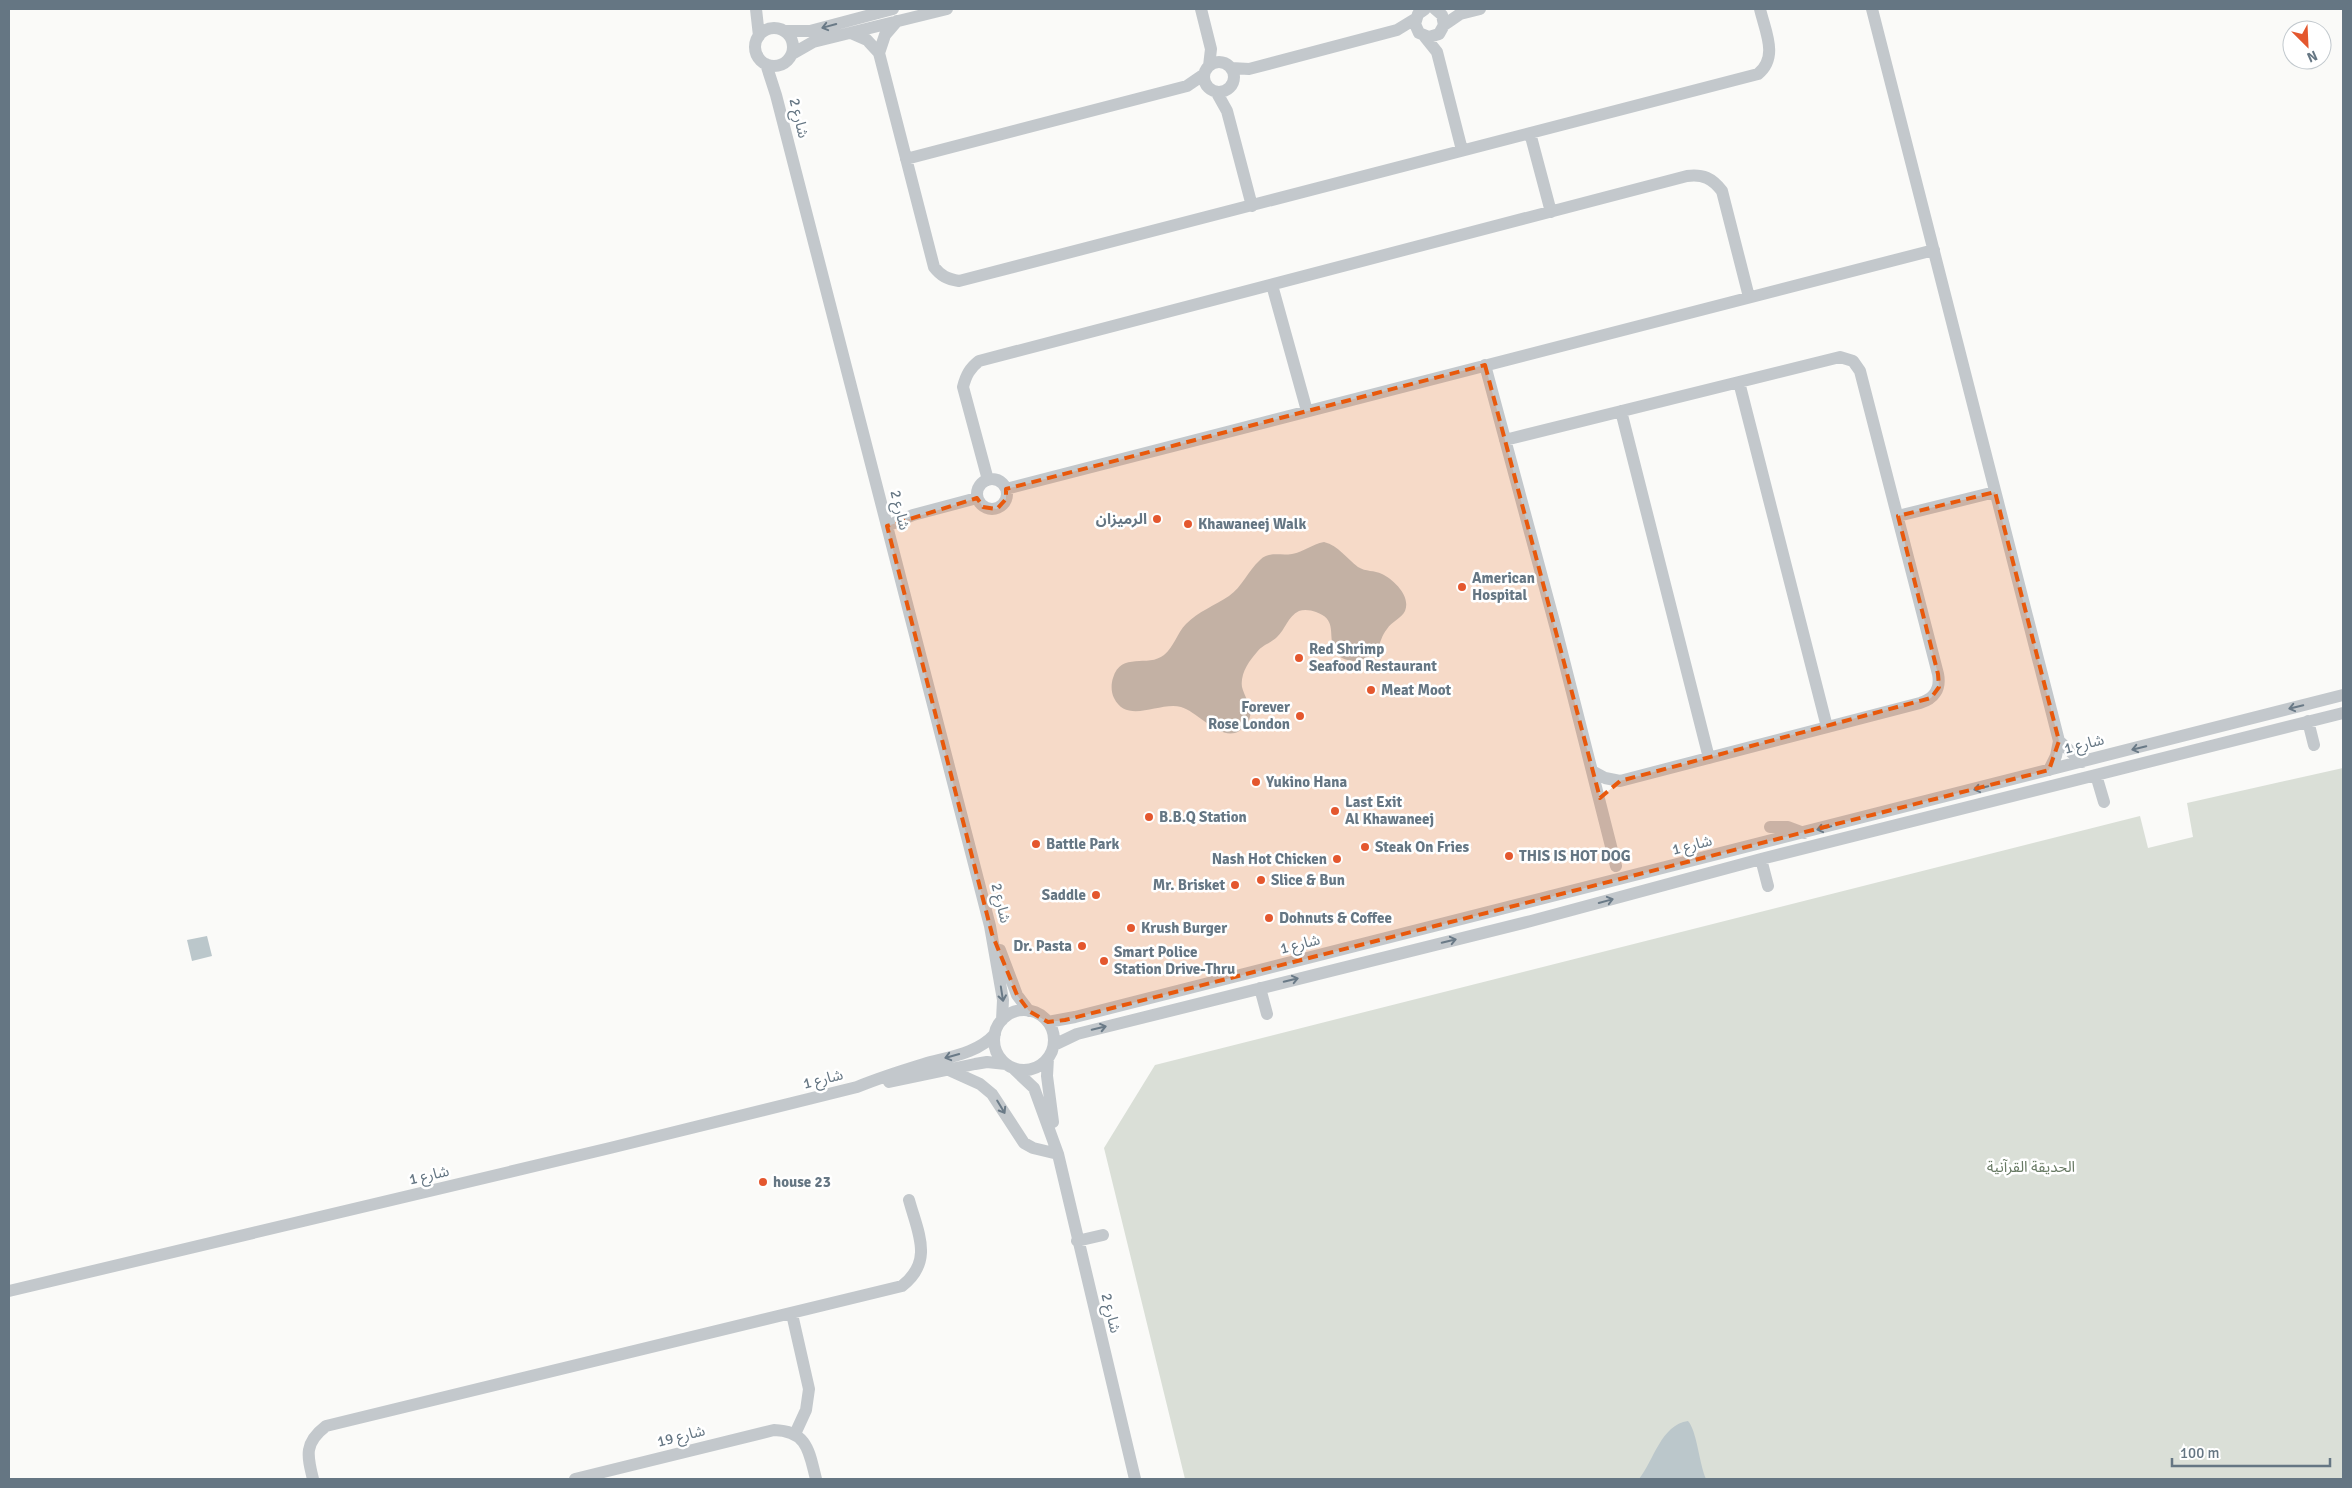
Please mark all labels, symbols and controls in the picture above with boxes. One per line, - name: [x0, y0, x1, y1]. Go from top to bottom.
- north arrow: [2282, 20, 2332, 70]
- one-way arrow: [822, 22, 838, 31]
- text: N: [2304, 47, 2320, 66]
- street label: شارع 2: [782, 96, 813, 141]
- street label: شارع 2: [883, 488, 914, 533]
- place label: الرميزان: [1096, 510, 1147, 528]
- marker: الرميزان: [1151, 513, 1163, 525]
- place label: Khawaneej Walk: [1198, 515, 1306, 533]
- marker: Khawaneej Walk: [1182, 518, 1194, 530]
- place label: American Hospital: [1472, 569, 1535, 604]
- marker: American Hospital: [1456, 581, 1468, 593]
- place label: Red Shrimp Seafood Restaurant: [1309, 640, 1437, 675]
- marker: Red Shrimp Seafood Restaurant: [1293, 652, 1305, 664]
- place label: Meat Moot: [1381, 681, 1452, 699]
- marker: Meat Moot: [1365, 684, 1377, 696]
- place label: Forever Rose London: [1208, 698, 1290, 733]
- one-way arrow: [2288, 703, 2304, 713]
- marker: Forever Rose London: [1294, 710, 1306, 722]
- street label: شارع 1: [2062, 730, 2107, 761]
- one-way arrow: [2131, 743, 2147, 753]
- place label: Yukino Hana: [1265, 773, 1347, 791]
- marker: Yukino Hana: [1250, 776, 1262, 788]
- one-way arrow: [1974, 784, 1990, 793]
- place label: Last Exit Al Khawaneej: [1345, 793, 1434, 828]
- marker: Last Exit Al Khawaneej: [1329, 805, 1341, 817]
- place label: B.B.Q Station: [1159, 808, 1247, 826]
- marker: B.B.Q Station: [1143, 811, 1155, 823]
- one-way arrow: [1816, 824, 1832, 833]
- street label: شارع 1: [1670, 831, 1715, 862]
- place label: Battle Park: [1046, 835, 1120, 853]
- marker: Battle Park: [1030, 838, 1042, 850]
- place label: Steak On Fries: [1375, 838, 1469, 856]
- marker: Steak On Fries: [1359, 841, 1371, 853]
- place label: THIS IS HOT DOG: [1519, 847, 1631, 865]
- place label: Nash Hot Chicken: [1212, 850, 1327, 868]
- marker: THIS IS HOT DOG: [1503, 850, 1515, 862]
- marker: Nash Hot Chicken: [1331, 853, 1343, 865]
- place label: Slice & Bun: [1271, 871, 1345, 889]
- marker: Slice & Bun: [1255, 874, 1267, 886]
- place label: Mr. Brisket: [1153, 876, 1225, 894]
- marker: Mr. Brisket: [1229, 879, 1241, 891]
- street label: شارع 2: [984, 881, 1015, 926]
- place label: Saddle: [1042, 886, 1086, 904]
- marker: Saddle: [1090, 889, 1102, 901]
- one-way arrow: [1598, 895, 1614, 905]
- place label: Dohnuts & Coffee: [1279, 909, 1392, 927]
- marker: Dohnuts & Coffee: [1263, 912, 1275, 924]
- place label: Krush Burger: [1141, 919, 1227, 937]
- marker: Krush Burger: [1125, 922, 1137, 934]
- street label: شارع 1: [1278, 930, 1323, 961]
- one-way arrow: [1440, 936, 1456, 945]
- place label: Dr. Pasta: [1013, 937, 1072, 955]
- marker: Dr. Pasta: [1076, 940, 1088, 952]
- place label: Smart Police Station Drive-Thru: [1114, 943, 1235, 978]
- marker: Smart Police Station Drive-Thru: [1098, 955, 1110, 967]
- one-way arrow: [1282, 975, 1298, 984]
- one-way arrow: [997, 986, 1007, 1002]
- one-way arrow: [1091, 1023, 1107, 1032]
- one-way arrow: [945, 1051, 961, 1061]
- street label: شارع 1: [801, 1065, 846, 1096]
- one-way arrow: [997, 1100, 1007, 1114]
- park label: الحديقة القرآنية: [1987, 1158, 2075, 1176]
- street label: شارع 1: [407, 1162, 452, 1191]
- place label: house 23: [773, 1173, 831, 1191]
- marker: house 23: [757, 1176, 769, 1188]
- street label: شارع 2: [1094, 1291, 1125, 1336]
- street label: شارع 19: [655, 1421, 708, 1454]
- scale bar: [2172, 1436, 2330, 1468]
- text: 100 m: [2180, 1444, 2220, 1462]

